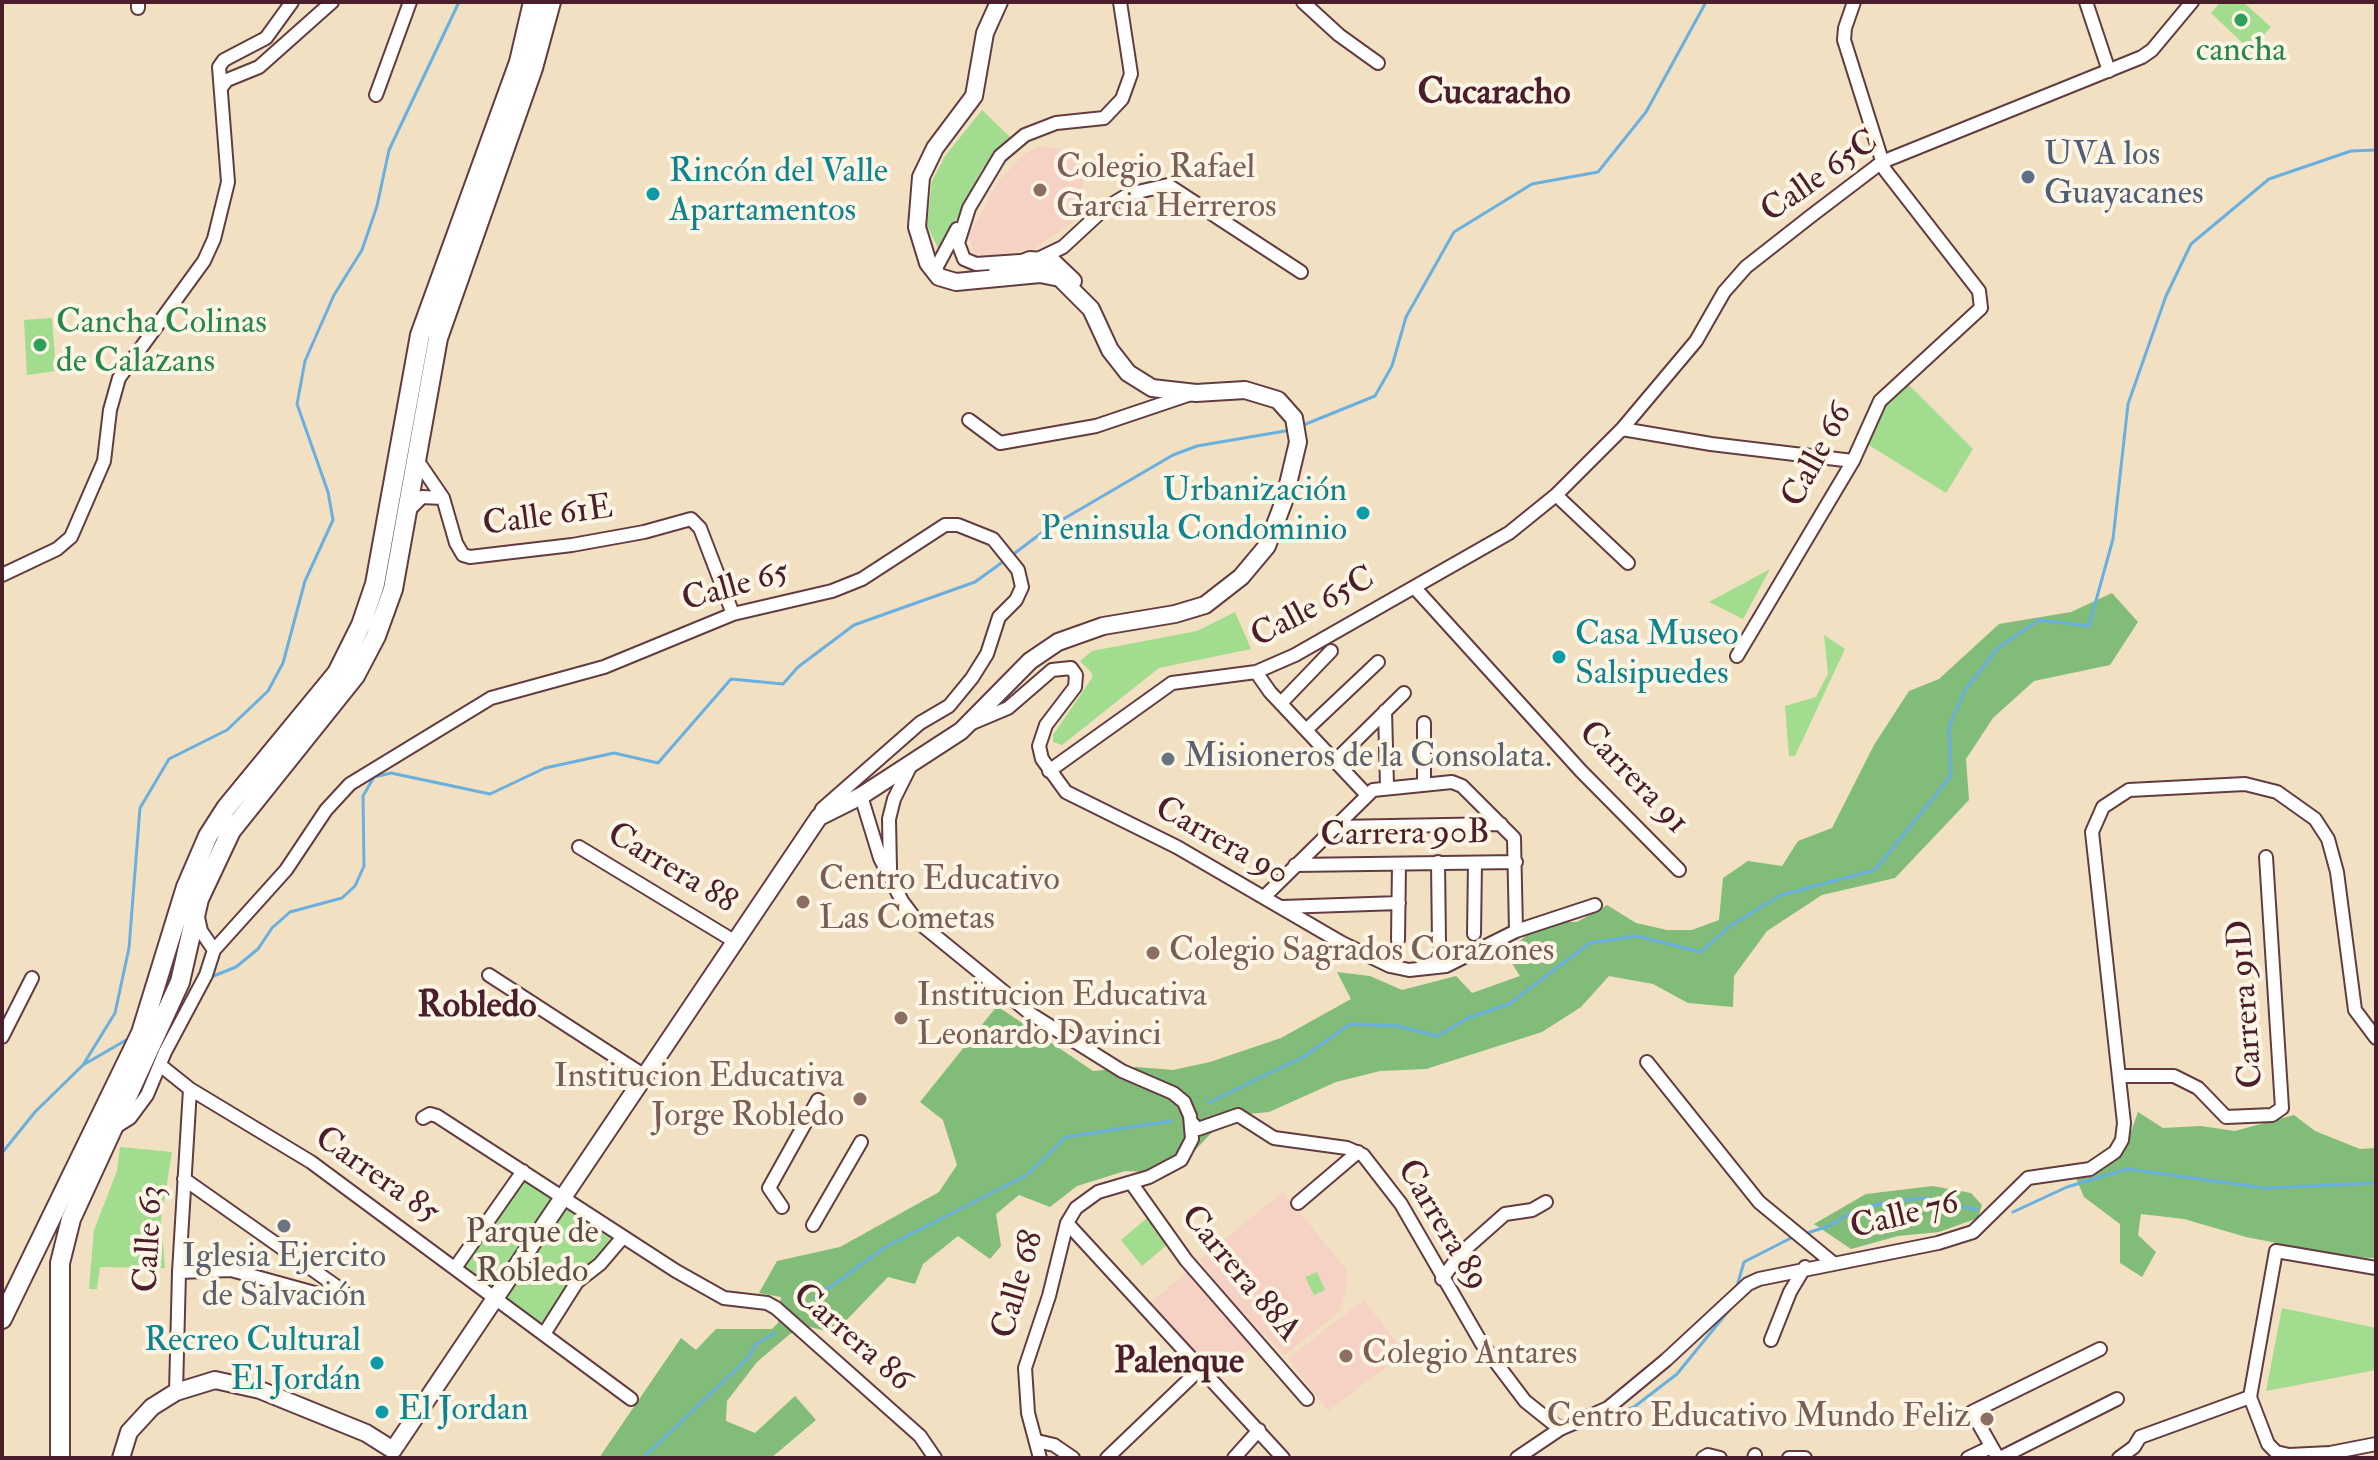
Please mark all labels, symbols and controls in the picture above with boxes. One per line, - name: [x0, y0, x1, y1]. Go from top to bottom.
- marker: cancha: [2232, 11, 2250, 29]
- place label: cancha: [2196, 33, 2286, 73]
- district label: Cucaracho: [1418, 73, 1570, 117]
- street label: Calle 65C: [1754, 123, 1888, 233]
- place label: UVA los Guayacanes: [2044, 137, 2204, 216]
- place label: Colegio Rafael Garcia Herreros: [1056, 150, 1277, 230]
- place label: Rincón del Valle Apartamentos: [669, 154, 888, 234]
- marker: UVA los Guayacanes: [2019, 168, 2037, 186]
- marker: Colegio Rafael Garcia Herreros: [1031, 181, 1049, 199]
- marker: Rincón del Valle Apartamentos: [644, 185, 662, 203]
- place label: Cancha Colinas de Calazans: [56, 305, 267, 384]
- marker: Cancha Colinas de Calazans: [31, 336, 49, 354]
- street label: Calle 66: [1775, 397, 1863, 515]
- place label: Urbanización Peninsula Condominio: [1041, 473, 1347, 552]
- street label: Calle 61E: [480, 489, 616, 547]
- marker: Urbanización Peninsula Condominio: [1354, 504, 1372, 522]
- street label: Calle 65: [678, 553, 794, 623]
- street label: Calle 65C: [1245, 559, 1383, 659]
- place label: Casa Museo Salsipuedes: [1575, 617, 1739, 696]
- marker: Casa Museo Salsipuedes: [1550, 648, 1568, 666]
- street label: Carrera 91: [1568, 714, 1696, 844]
- place label: Misioneros de la Consolata.: [1184, 739, 1552, 779]
- marker: Misioneros de la Consolata.: [1159, 750, 1177, 768]
- street label: Carrera 90: [1147, 790, 1295, 896]
- street label: Carrera 90B: [1320, 814, 1490, 858]
- street label: Carrera 88: [599, 815, 743, 925]
- place label: Centro Educativo Las Cometas: [819, 862, 1060, 942]
- marker: Centro Educativo Las Cometas: [794, 893, 812, 911]
- street label: Carrera 91D: [2222, 918, 2274, 1090]
- place label: Colegio Sagrados Corazones: [1169, 933, 1554, 973]
- marker: Colegio Sagrados Corazones: [1144, 944, 1162, 962]
- place label: Institucion Educativa Leonardo Davinci: [917, 978, 1207, 1058]
- district label: Robledo: [417, 986, 537, 1030]
- marker: Institucion Educativa Leonardo Davinci: [892, 1009, 910, 1027]
- place label: Institucion Educativa Jorge Robledo: [554, 1059, 844, 1138]
- marker: Institucion Educativa Jorge Robledo: [851, 1090, 869, 1108]
- street label: Carrera 85: [306, 1119, 446, 1235]
- street label: Carrera 89: [1386, 1153, 1496, 1299]
- street label: Calle 63: [128, 1184, 174, 1294]
- street label: Calle 76: [1847, 1184, 1963, 1250]
- street label: Carrera 88A: [1170, 1199, 1308, 1351]
- park label: Parque de Robledo: [465, 1215, 599, 1294]
- marker: Iglesia Ejercito de Salvación: [275, 1217, 293, 1235]
- street label: Calle 68: [985, 1226, 1055, 1344]
- place label: Iglesia Ejercito de Salvación: [182, 1239, 386, 1318]
- street label: Carrera 86: [783, 1276, 919, 1402]
- place label: Recreo Cultural El Jordán: [144, 1323, 361, 1402]
- place label: Colegio Antares: [1362, 1336, 1577, 1376]
- district label: Palenque: [1114, 1342, 1244, 1386]
- marker: Colegio Antares: [1337, 1347, 1355, 1365]
- marker: Recreo Cultural El Jordán: [368, 1354, 386, 1372]
- place label: El Jordan: [398, 1392, 529, 1432]
- place label: Centro Educativo Mundo Feliz: [1547, 1399, 1971, 1439]
- marker: El Jordan: [373, 1403, 391, 1421]
- marker: Centro Educativo Mundo Feliz: [1978, 1410, 1996, 1428]

